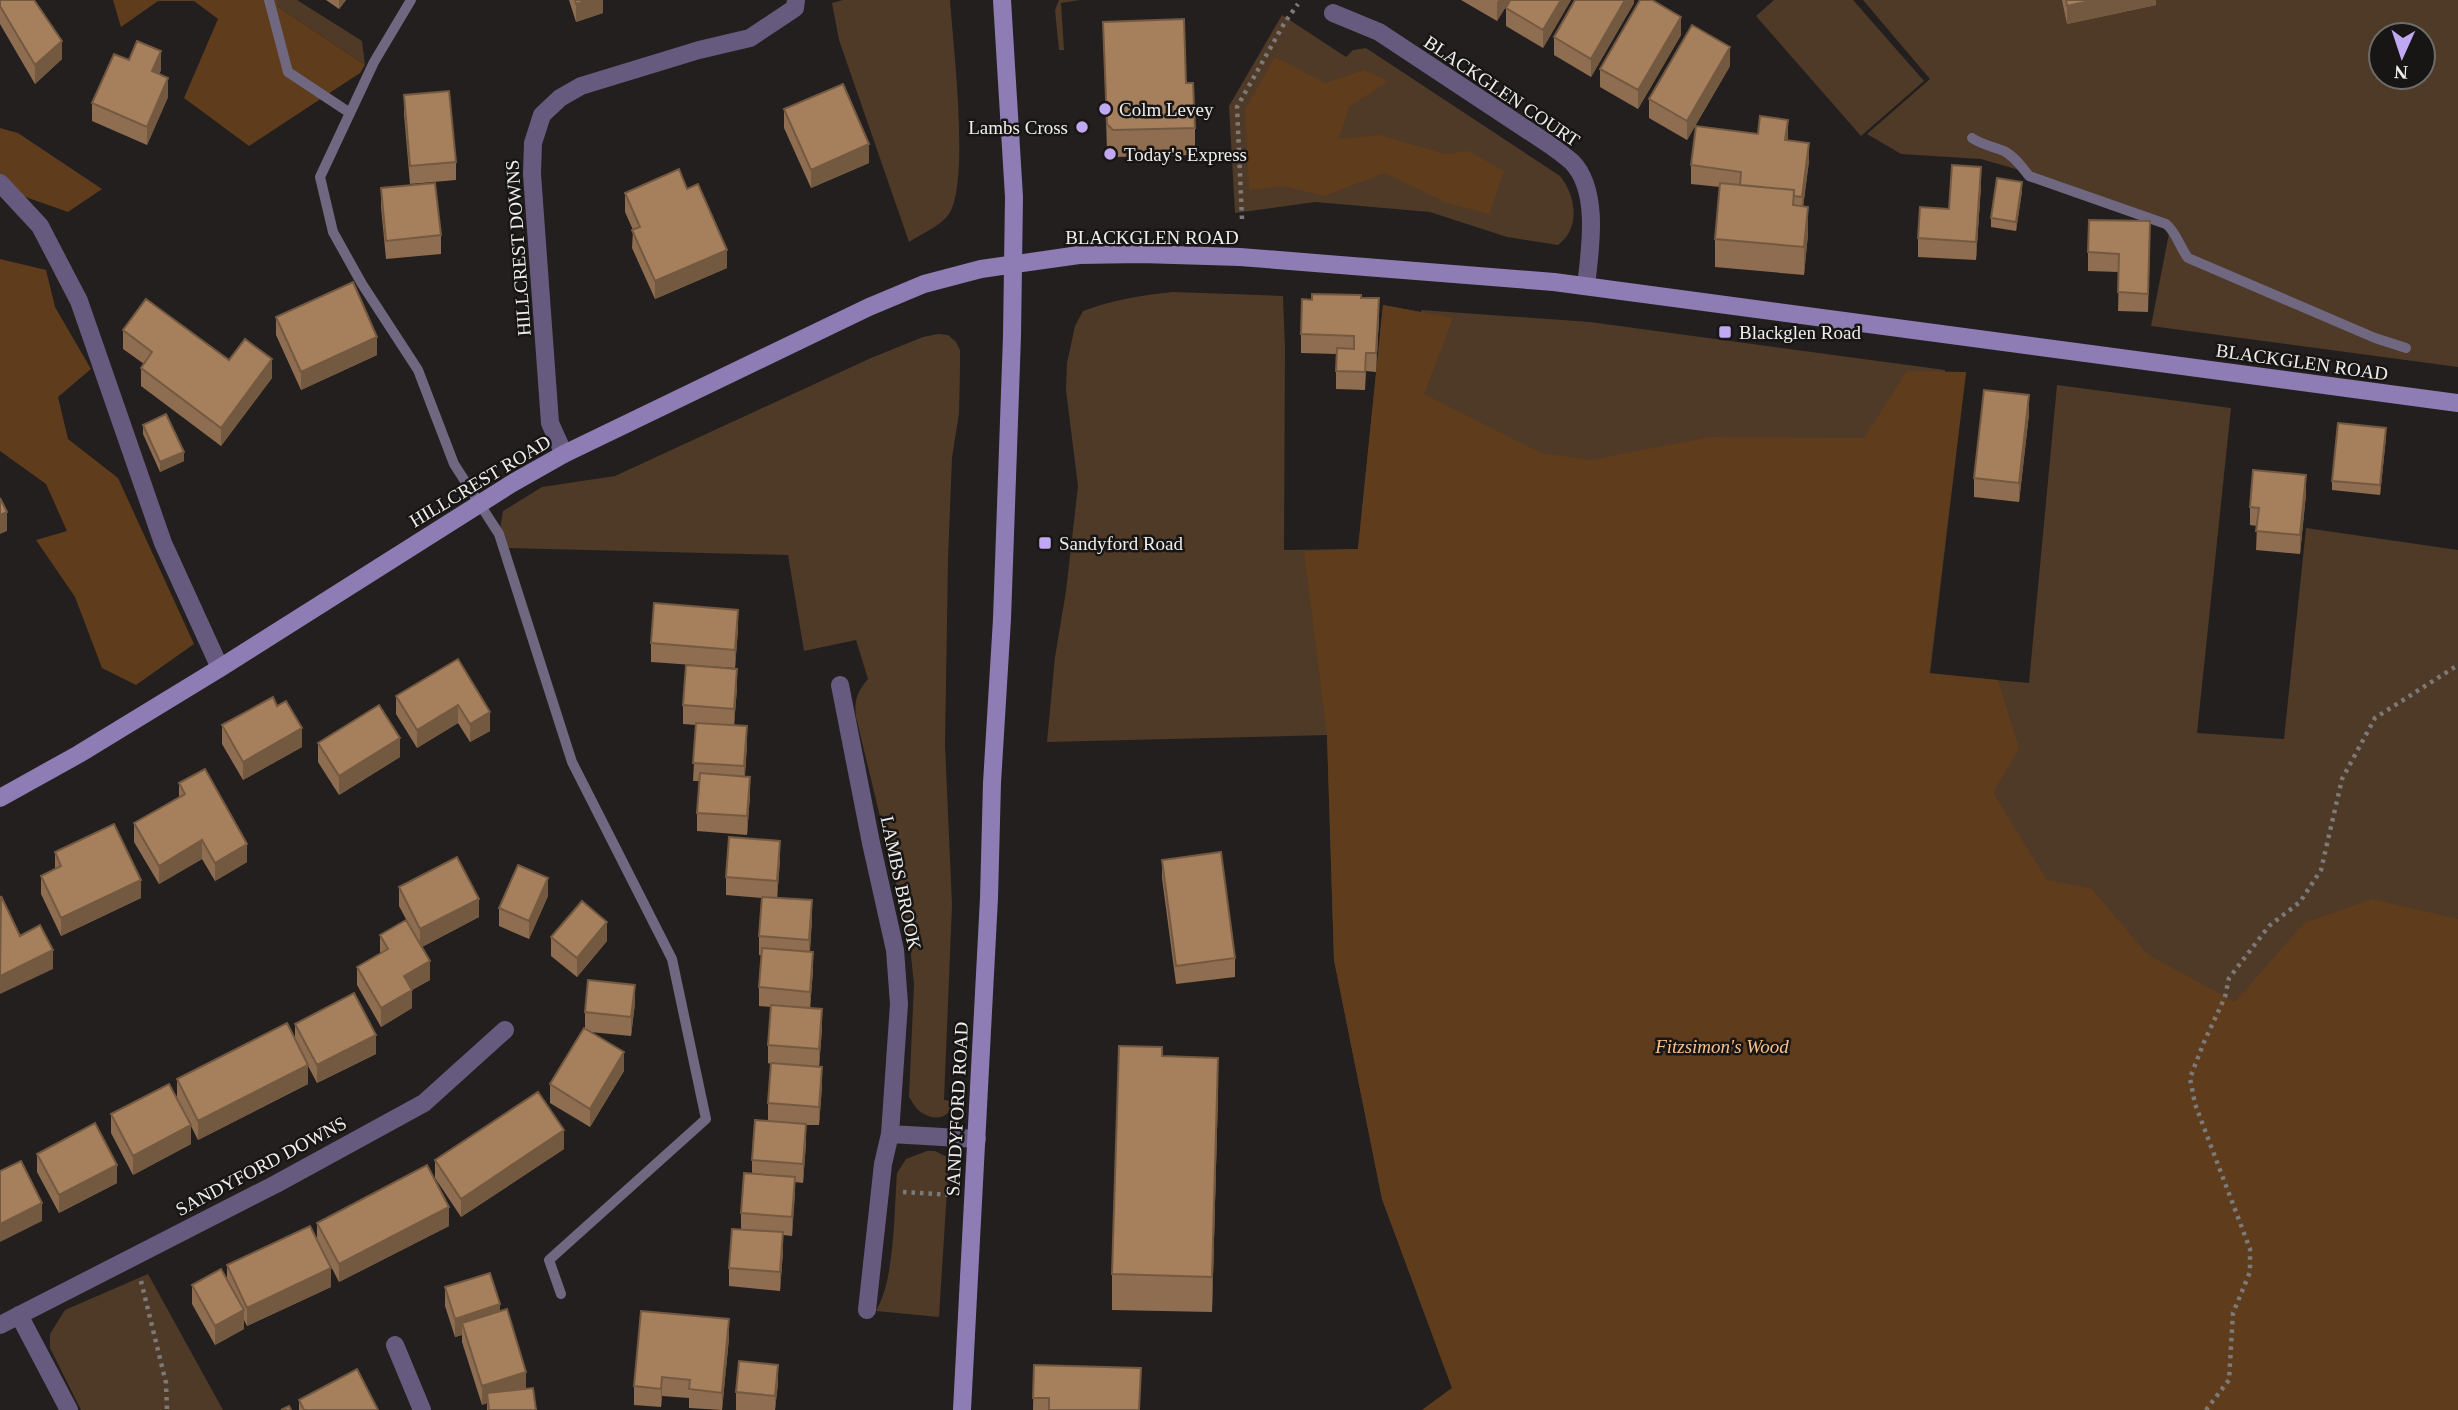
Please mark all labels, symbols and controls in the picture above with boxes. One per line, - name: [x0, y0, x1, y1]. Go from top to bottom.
- north arrow: [2367, 21, 2437, 91]
- street label: BLACKGLEN COURT: [1420, 31, 1584, 151]
- text: N: [2393, 62, 2409, 83]
- place label: Colm Levey: [1119, 99, 1214, 120]
- marker: Colm Levey: [1097, 101, 1113, 117]
- place label: Lambs Cross: [968, 117, 1068, 138]
- marker: Lambs Cross: [1074, 119, 1090, 135]
- place label: Today's Express: [1124, 144, 1247, 165]
- marker: Today's Express: [1102, 146, 1118, 162]
- street label: HILLCREST DOWNS: [501, 159, 535, 337]
- street label: BLACKGLEN ROAD: [1065, 227, 1239, 248]
- place label: Blackglen Road: [1739, 322, 1861, 343]
- marker: Blackglen Road: [1717, 324, 1733, 340]
- street label: BLACKGLEN ROAD: [2215, 340, 2389, 384]
- street label: HILLCREST ROAD: [406, 431, 554, 531]
- place label: Sandyford Road: [1059, 533, 1184, 554]
- marker: Sandyford Road: [1037, 535, 1053, 551]
- street label: LAMBS BROOK: [877, 814, 926, 952]
- street label: SANDYFORD ROAD: [942, 1021, 972, 1197]
- park label: Fitzsimon's Wood: [1654, 1036, 1789, 1057]
- street label: SANDYFORD DOWNS: [172, 1112, 350, 1220]

